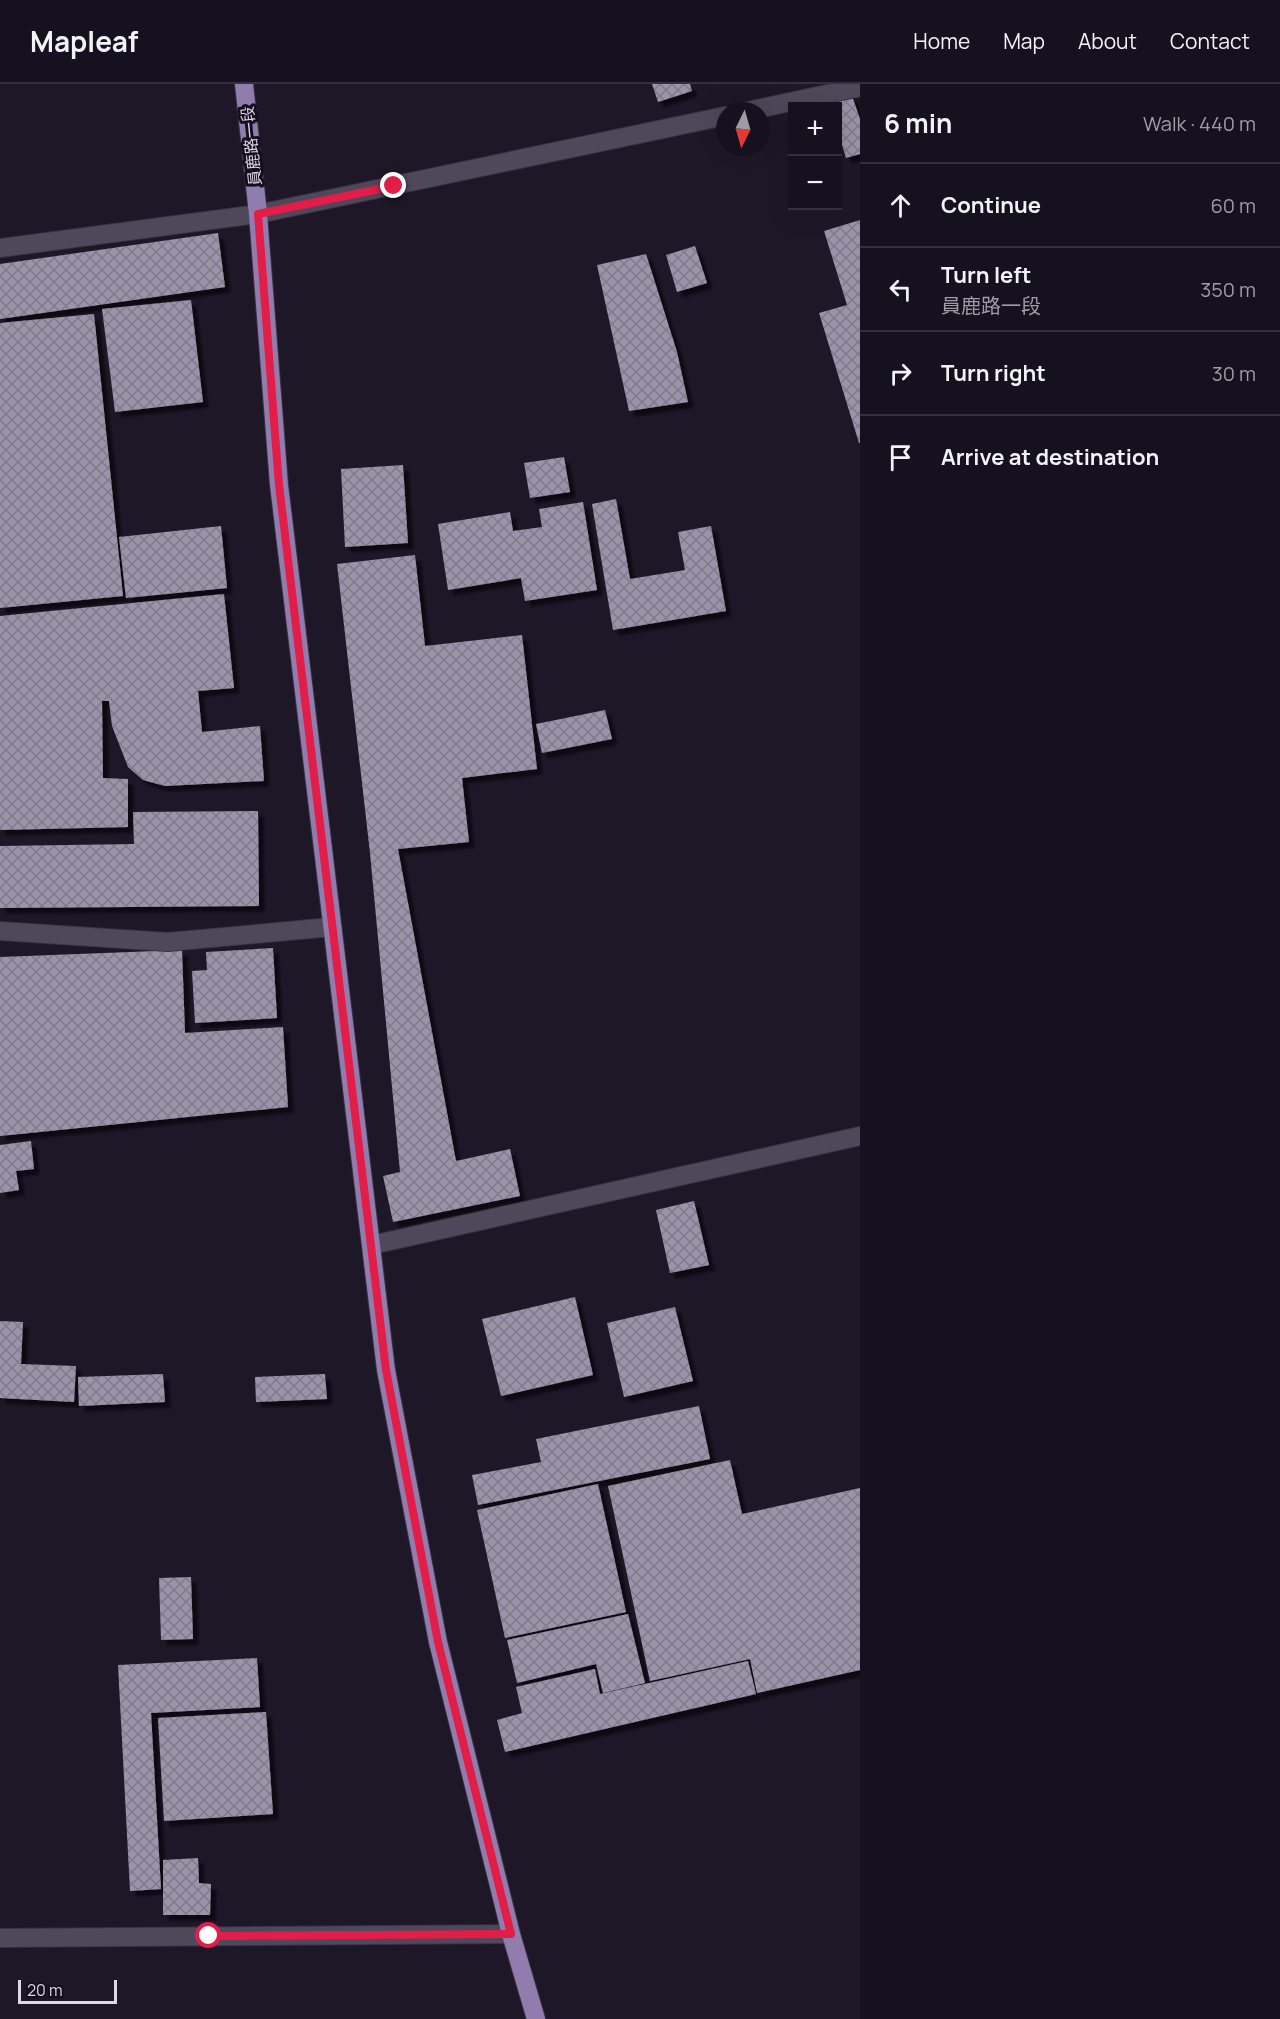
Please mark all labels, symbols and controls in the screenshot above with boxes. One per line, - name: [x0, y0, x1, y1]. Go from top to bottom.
- text: Mapleaf: [30, 22, 138, 60]
- text: Home: [913, 27, 970, 55]
- text: Map: [1003, 27, 1045, 55]
- text: About: [1078, 27, 1137, 55]
- text: Contact: [1170, 27, 1250, 55]
- north arrow: [716, 102, 770, 156]
- map controls: [788, 102, 842, 210]
- button: +: [788, 102, 842, 156]
- street label: 員鹿路一段: [236, 105, 266, 187]
- text: 6 min: [884, 105, 952, 141]
- text: Walk · 440 m: [1143, 110, 1256, 137]
- button: −: [788, 156, 842, 210]
- route end: [380, 172, 406, 198]
- icon: ahead: [884, 189, 917, 222]
- text: Continue: [941, 190, 1041, 220]
- text: 60 m: [1210, 192, 1256, 219]
- text: Turn left: [941, 260, 1031, 290]
- icon: left: [884, 273, 917, 306]
- text: 350 m: [1200, 276, 1256, 303]
- text: 員鹿路一段: [941, 292, 1041, 319]
- icon: right: [884, 357, 917, 390]
- text: Turn right: [941, 358, 1046, 388]
- text: 30 m: [1212, 360, 1256, 387]
- icon: arrive: [884, 441, 917, 474]
- text: Arrive at destination: [941, 442, 1159, 472]
- route start: [195, 1922, 221, 1948]
- scale bar: [18, 1977, 117, 2004]
- text: 20 m: [27, 1979, 63, 2001]

